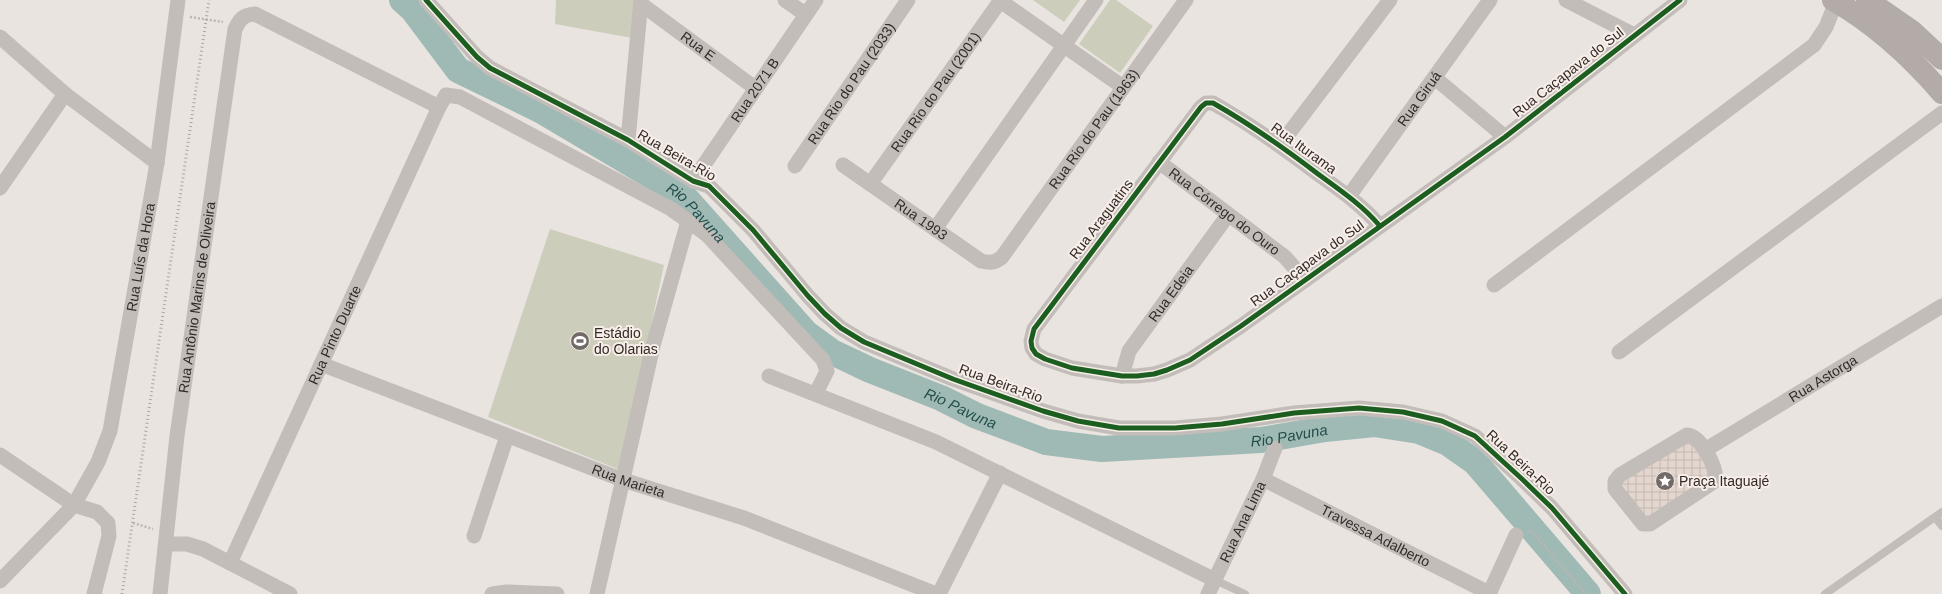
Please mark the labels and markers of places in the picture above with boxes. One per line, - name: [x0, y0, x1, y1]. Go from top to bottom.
- place label: Estádio do Olarias: [594, 325, 658, 357]
- sports icon: Estádio do Olarias: [569, 330, 591, 352]
- place icon: Praça Itaguajé: [1654, 470, 1676, 492]
- place label: Praça Itaguajé: [1679, 473, 1769, 489]

